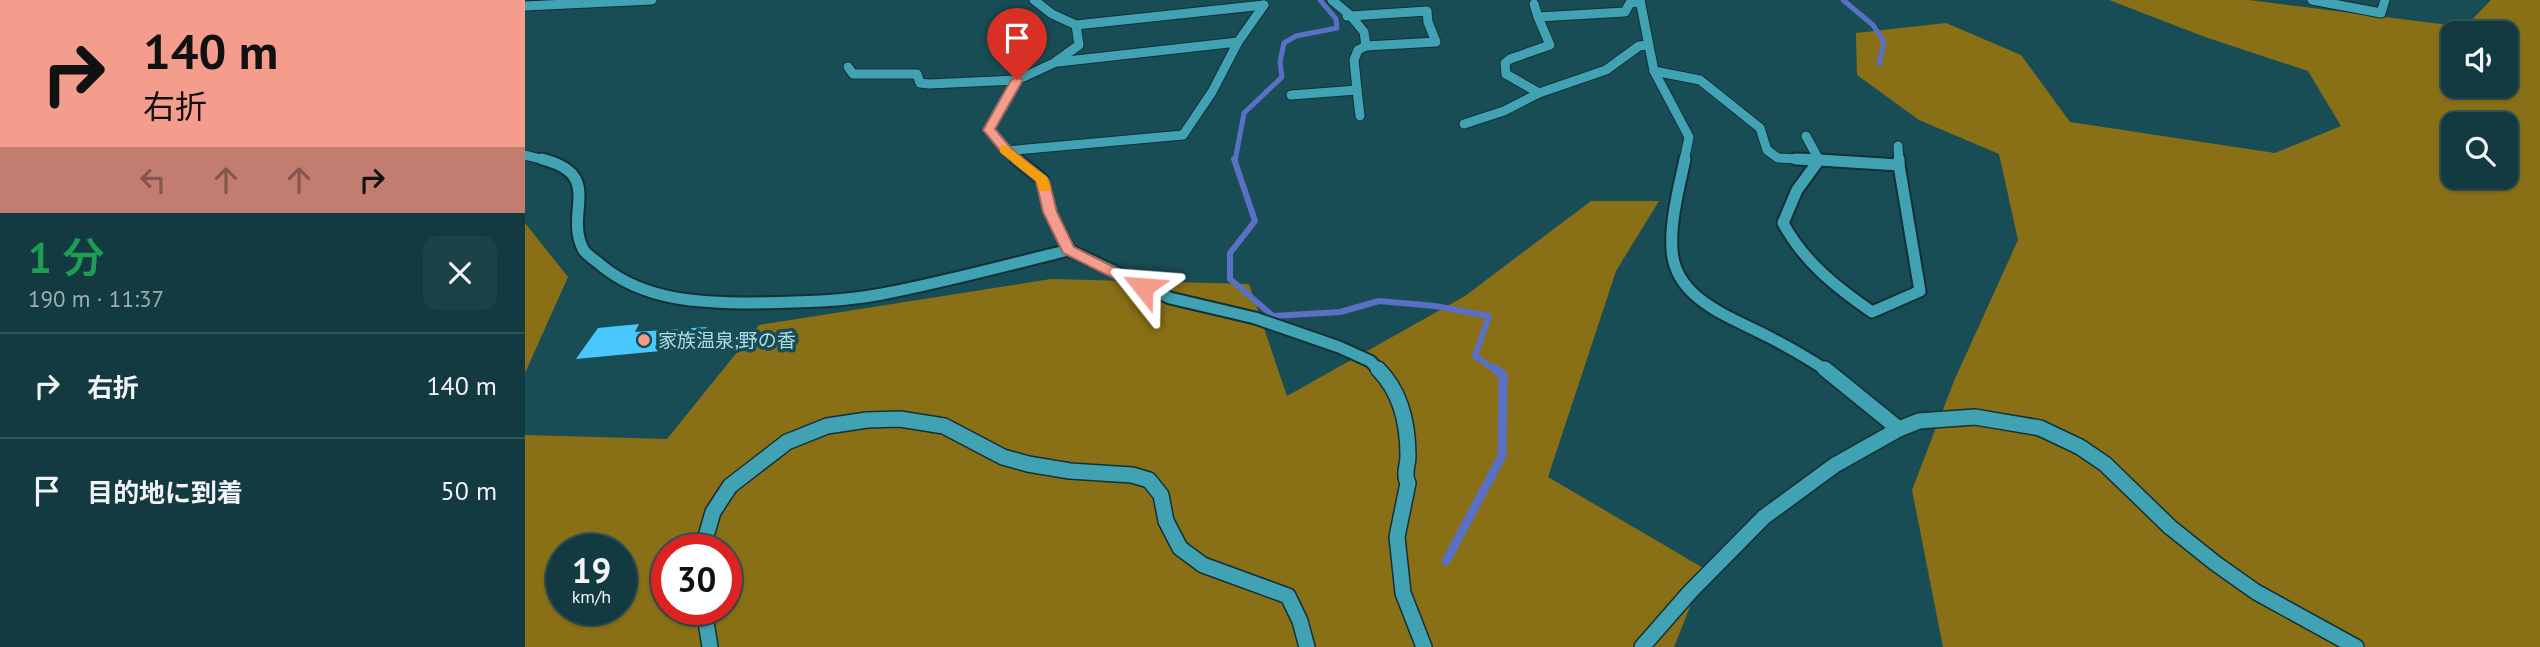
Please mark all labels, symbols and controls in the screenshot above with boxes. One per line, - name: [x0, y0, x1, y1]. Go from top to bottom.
- pin: [987, 8, 1047, 80]
- text: 140 m: [143, 19, 278, 83]
- icon: arrive: [998, 19, 1036, 57]
- map controls: [2441, 21, 2518, 189]
- button: sound: [2441, 21, 2518, 98]
- icon: right: [28, 28, 119, 119]
- text: 右折: [143, 85, 207, 127]
- button: search: [2441, 112, 2518, 189]
- icon: left: [134, 161, 172, 199]
- icon: ahead: [207, 161, 245, 199]
- icon: ahead: [280, 161, 318, 199]
- icon: right: [353, 161, 391, 199]
- text: 1 分: [28, 230, 104, 285]
- button: close: [423, 236, 497, 310]
- position arrow: [1106, 250, 1180, 324]
- text: 190 m · 11:37: [28, 284, 164, 313]
- place label: 家族温泉;野の香: [658, 328, 796, 352]
- marker: 家族温泉;野の香: [636, 332, 652, 348]
- icon: right: [28, 367, 66, 405]
- text: 140 m: [426, 369, 497, 402]
- text: 右折: [87, 371, 139, 404]
- icon: arrive: [28, 472, 66, 510]
- text: 50 m: [441, 474, 497, 507]
- text: 目的地に到着: [87, 476, 243, 509]
- speed limit sign: 30: [651, 534, 742, 625]
- text: 19: [572, 547, 611, 593]
- text: km/h: [572, 585, 611, 608]

